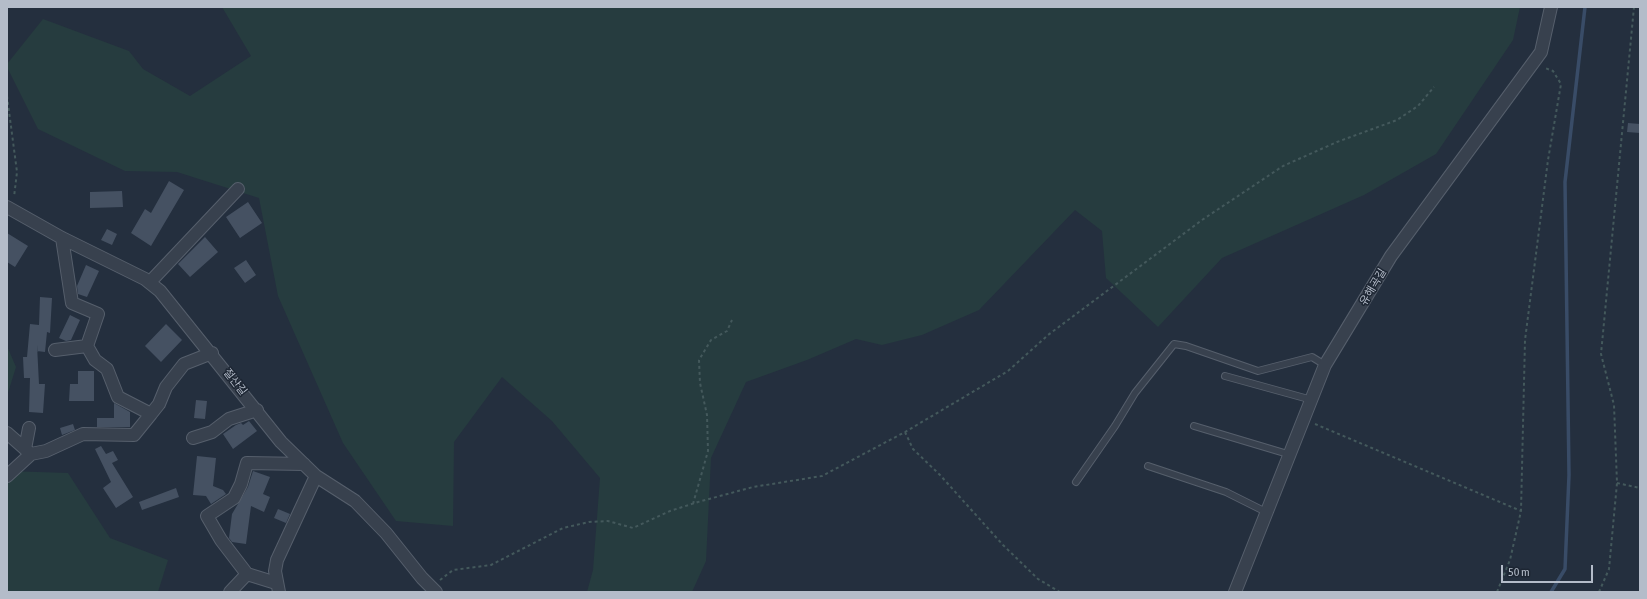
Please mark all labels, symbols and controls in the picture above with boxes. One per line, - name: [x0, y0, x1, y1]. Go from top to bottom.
- street label: 유해곡길: [1357, 266, 1389, 308]
- street label: 절산길: [220, 366, 250, 398]
- scale bar: [1503, 557, 1595, 583]
- text: 50 m: [1508, 565, 1530, 579]

